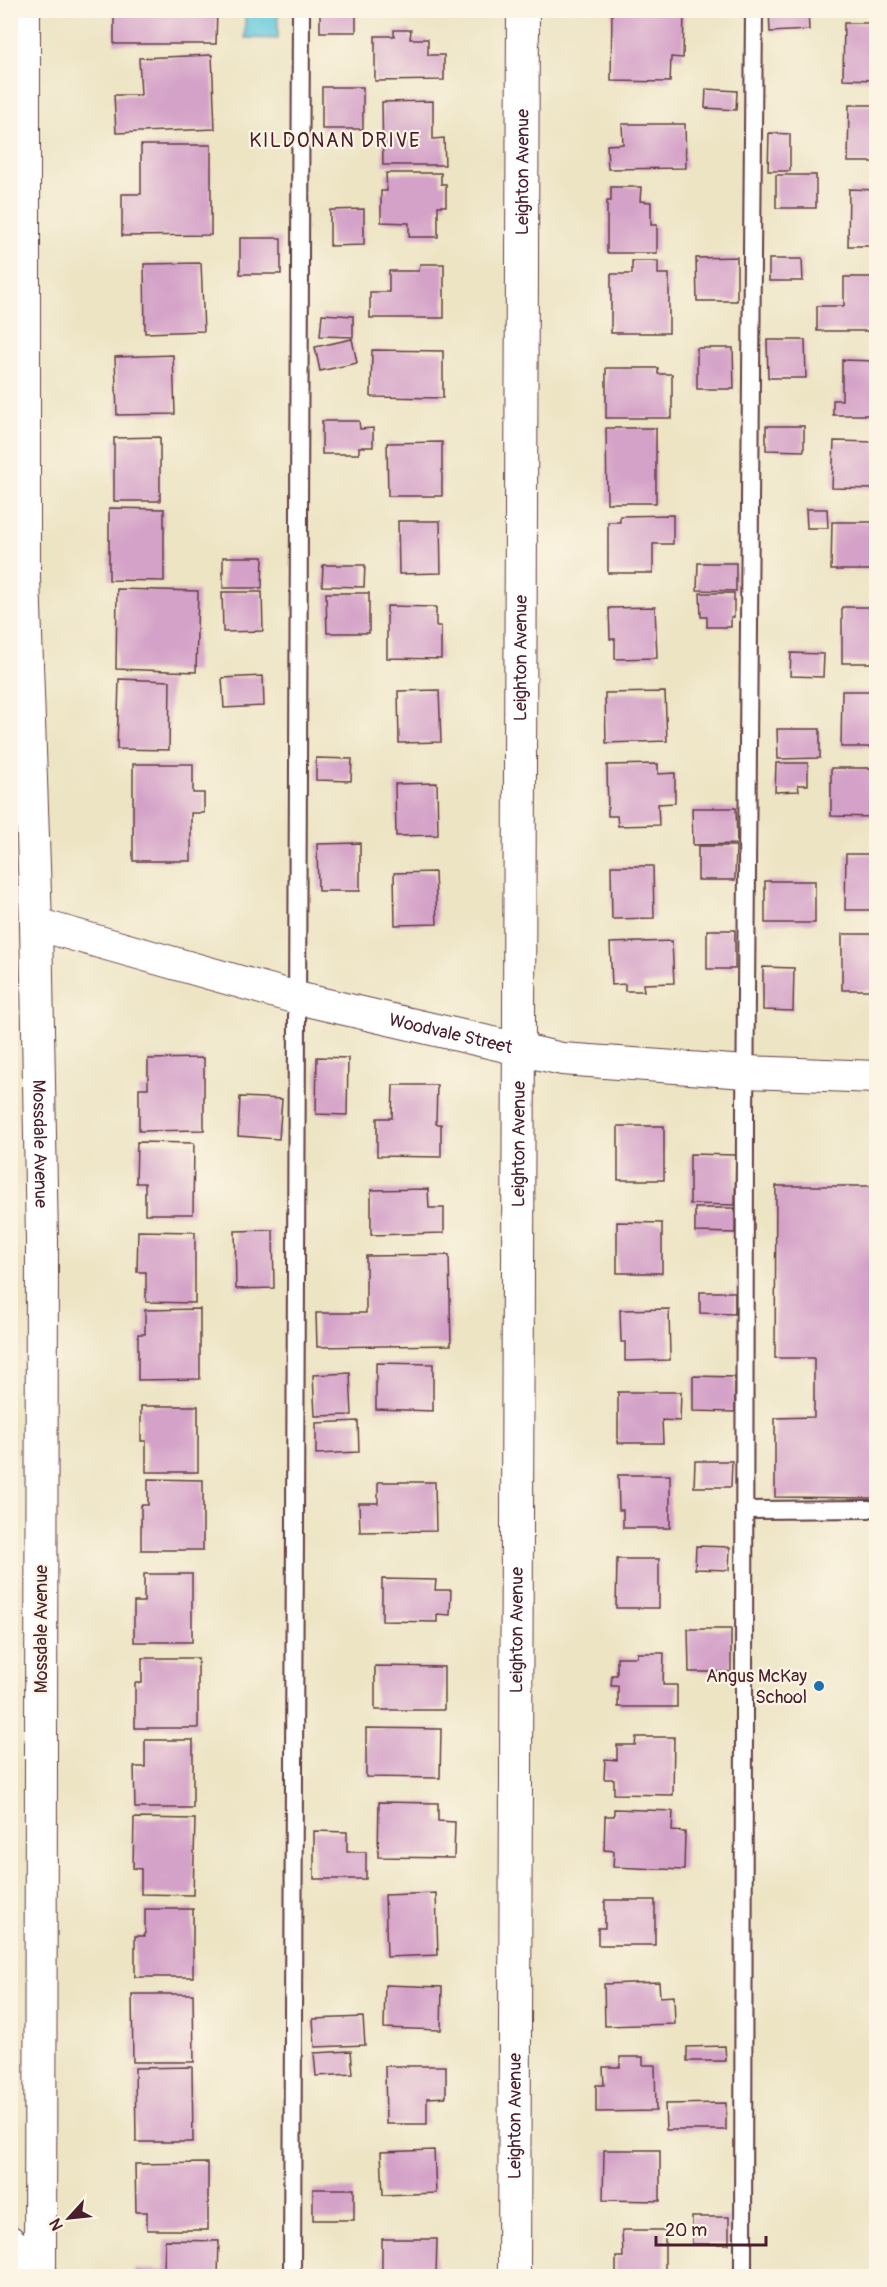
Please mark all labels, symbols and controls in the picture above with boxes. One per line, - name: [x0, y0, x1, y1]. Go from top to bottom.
- street label: Leighton Avenue: [511, 109, 534, 235]
- district label: KILDONAN DRIVE: [249, 128, 421, 153]
- street label: Leighton Avenue: [509, 595, 532, 721]
- street label: Woodvale Street: [387, 1008, 515, 1059]
- street label: Mossdale Avenue: [27, 1079, 53, 1208]
- street label: Leighton Avenue: [507, 1081, 530, 1207]
- street label: Mossdale Avenue: [30, 1565, 53, 1693]
- street label: Leighton Avenue: [505, 1567, 528, 1693]
- place label: Angus McKay School: [706, 1665, 807, 1709]
- marker: Angus McKay School: [812, 1679, 826, 1693]
- street label: Leighton Avenue: [503, 2053, 526, 2179]
- north arrow: [39, 2188, 99, 2248]
- scale bar: [656, 2209, 766, 2247]
- text: N: [45, 2215, 68, 2234]
- text: 20 m: [665, 2219, 707, 2242]

